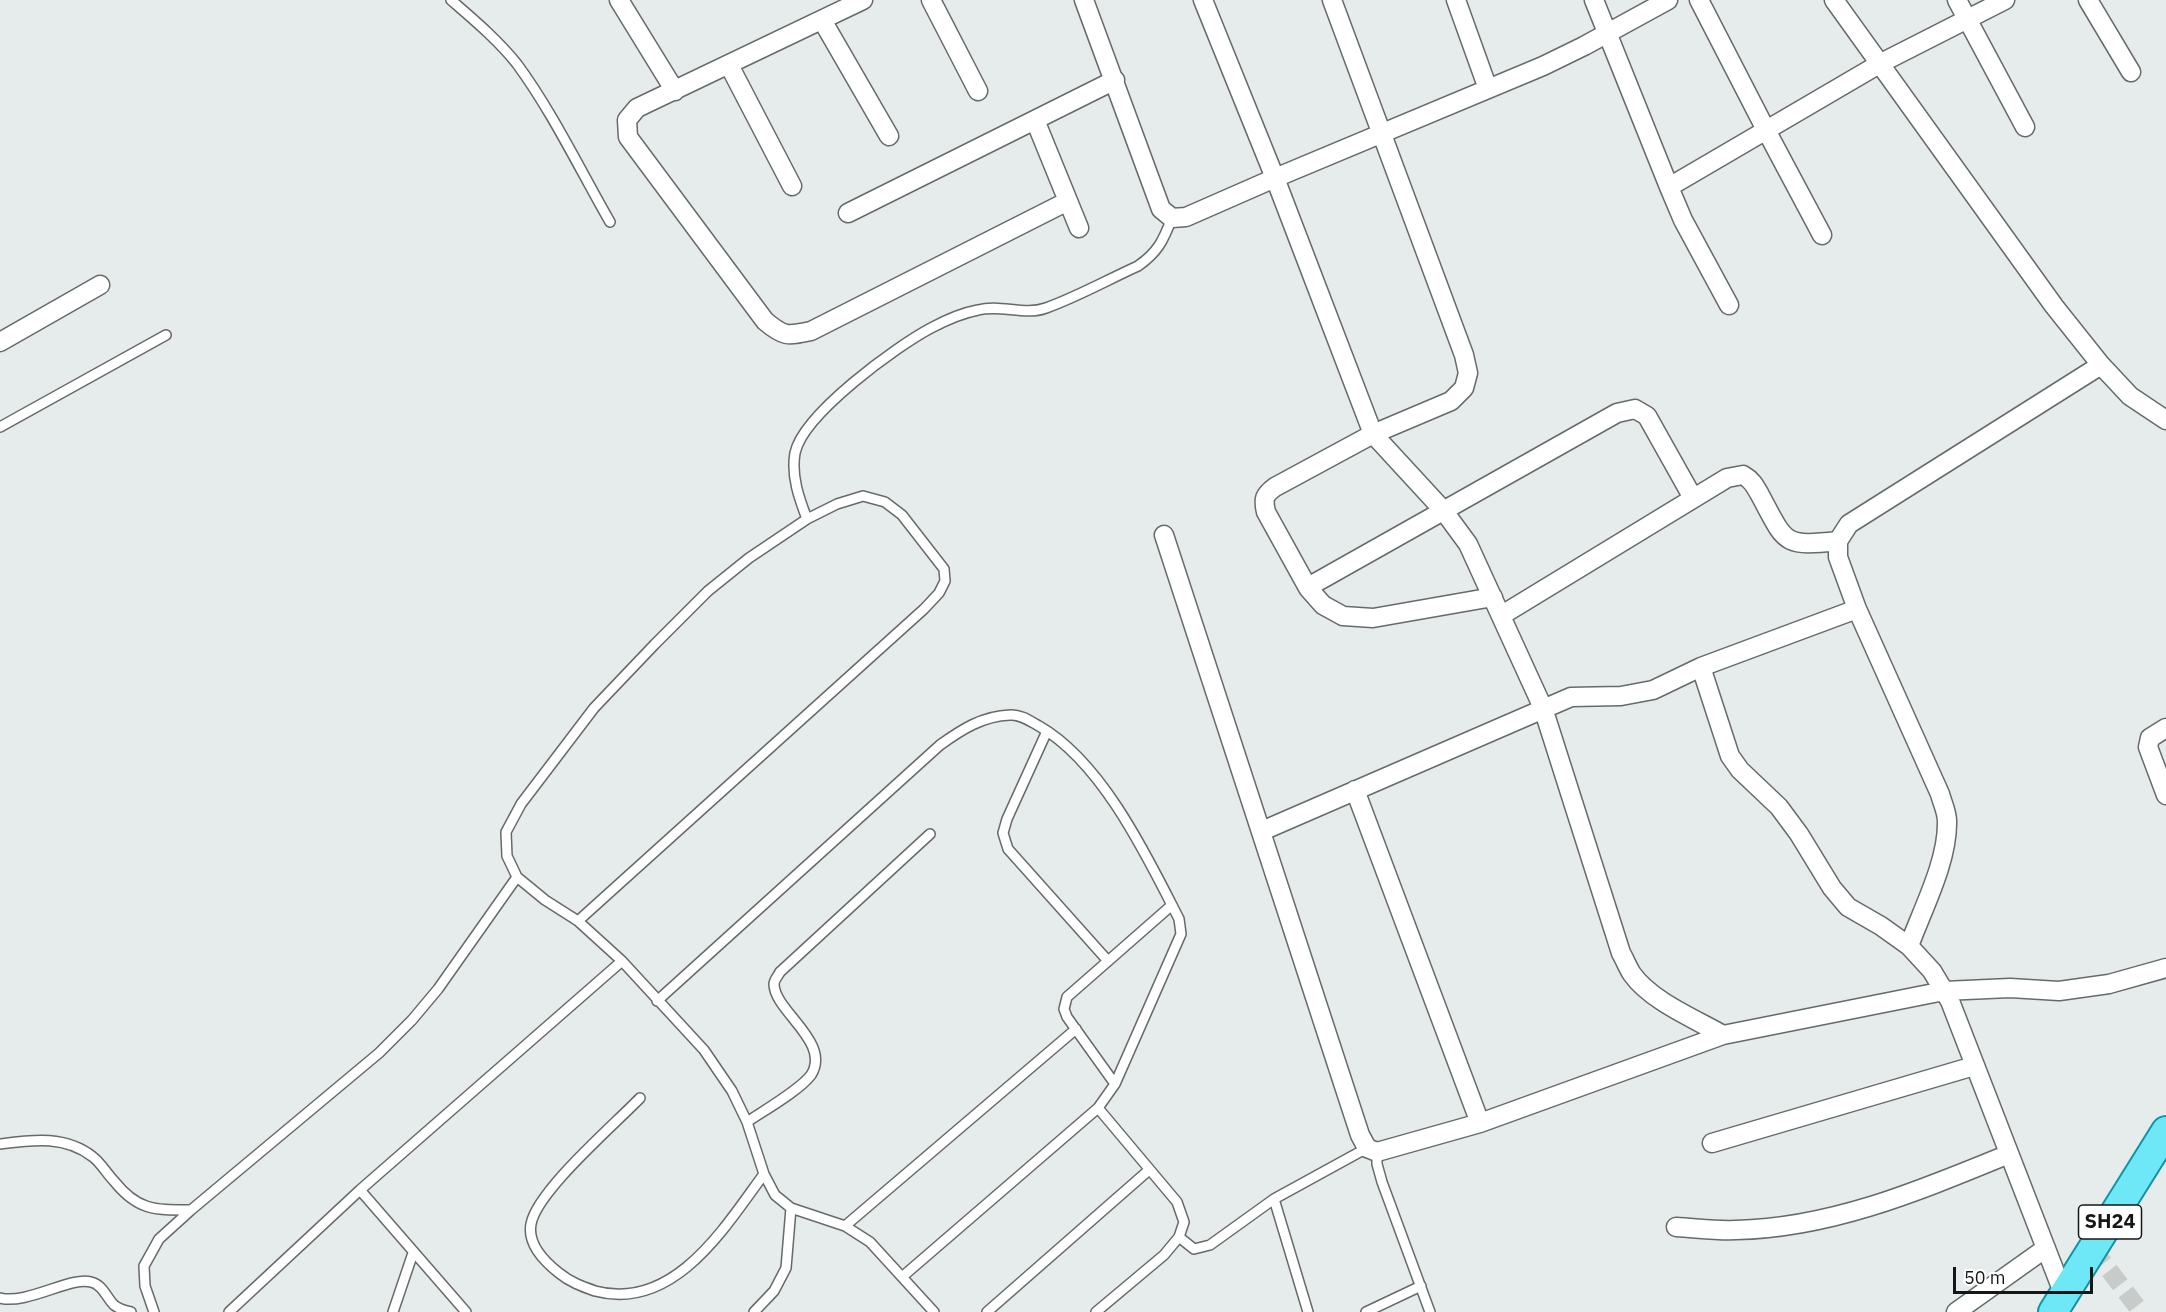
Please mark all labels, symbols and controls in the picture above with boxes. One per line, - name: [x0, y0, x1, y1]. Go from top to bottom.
- road number: SH24: [2078, 1205, 2142, 1239]
- scale bar: [1956, 1255, 2096, 1293]
- text: 50 m: [1964, 1266, 2006, 1289]

